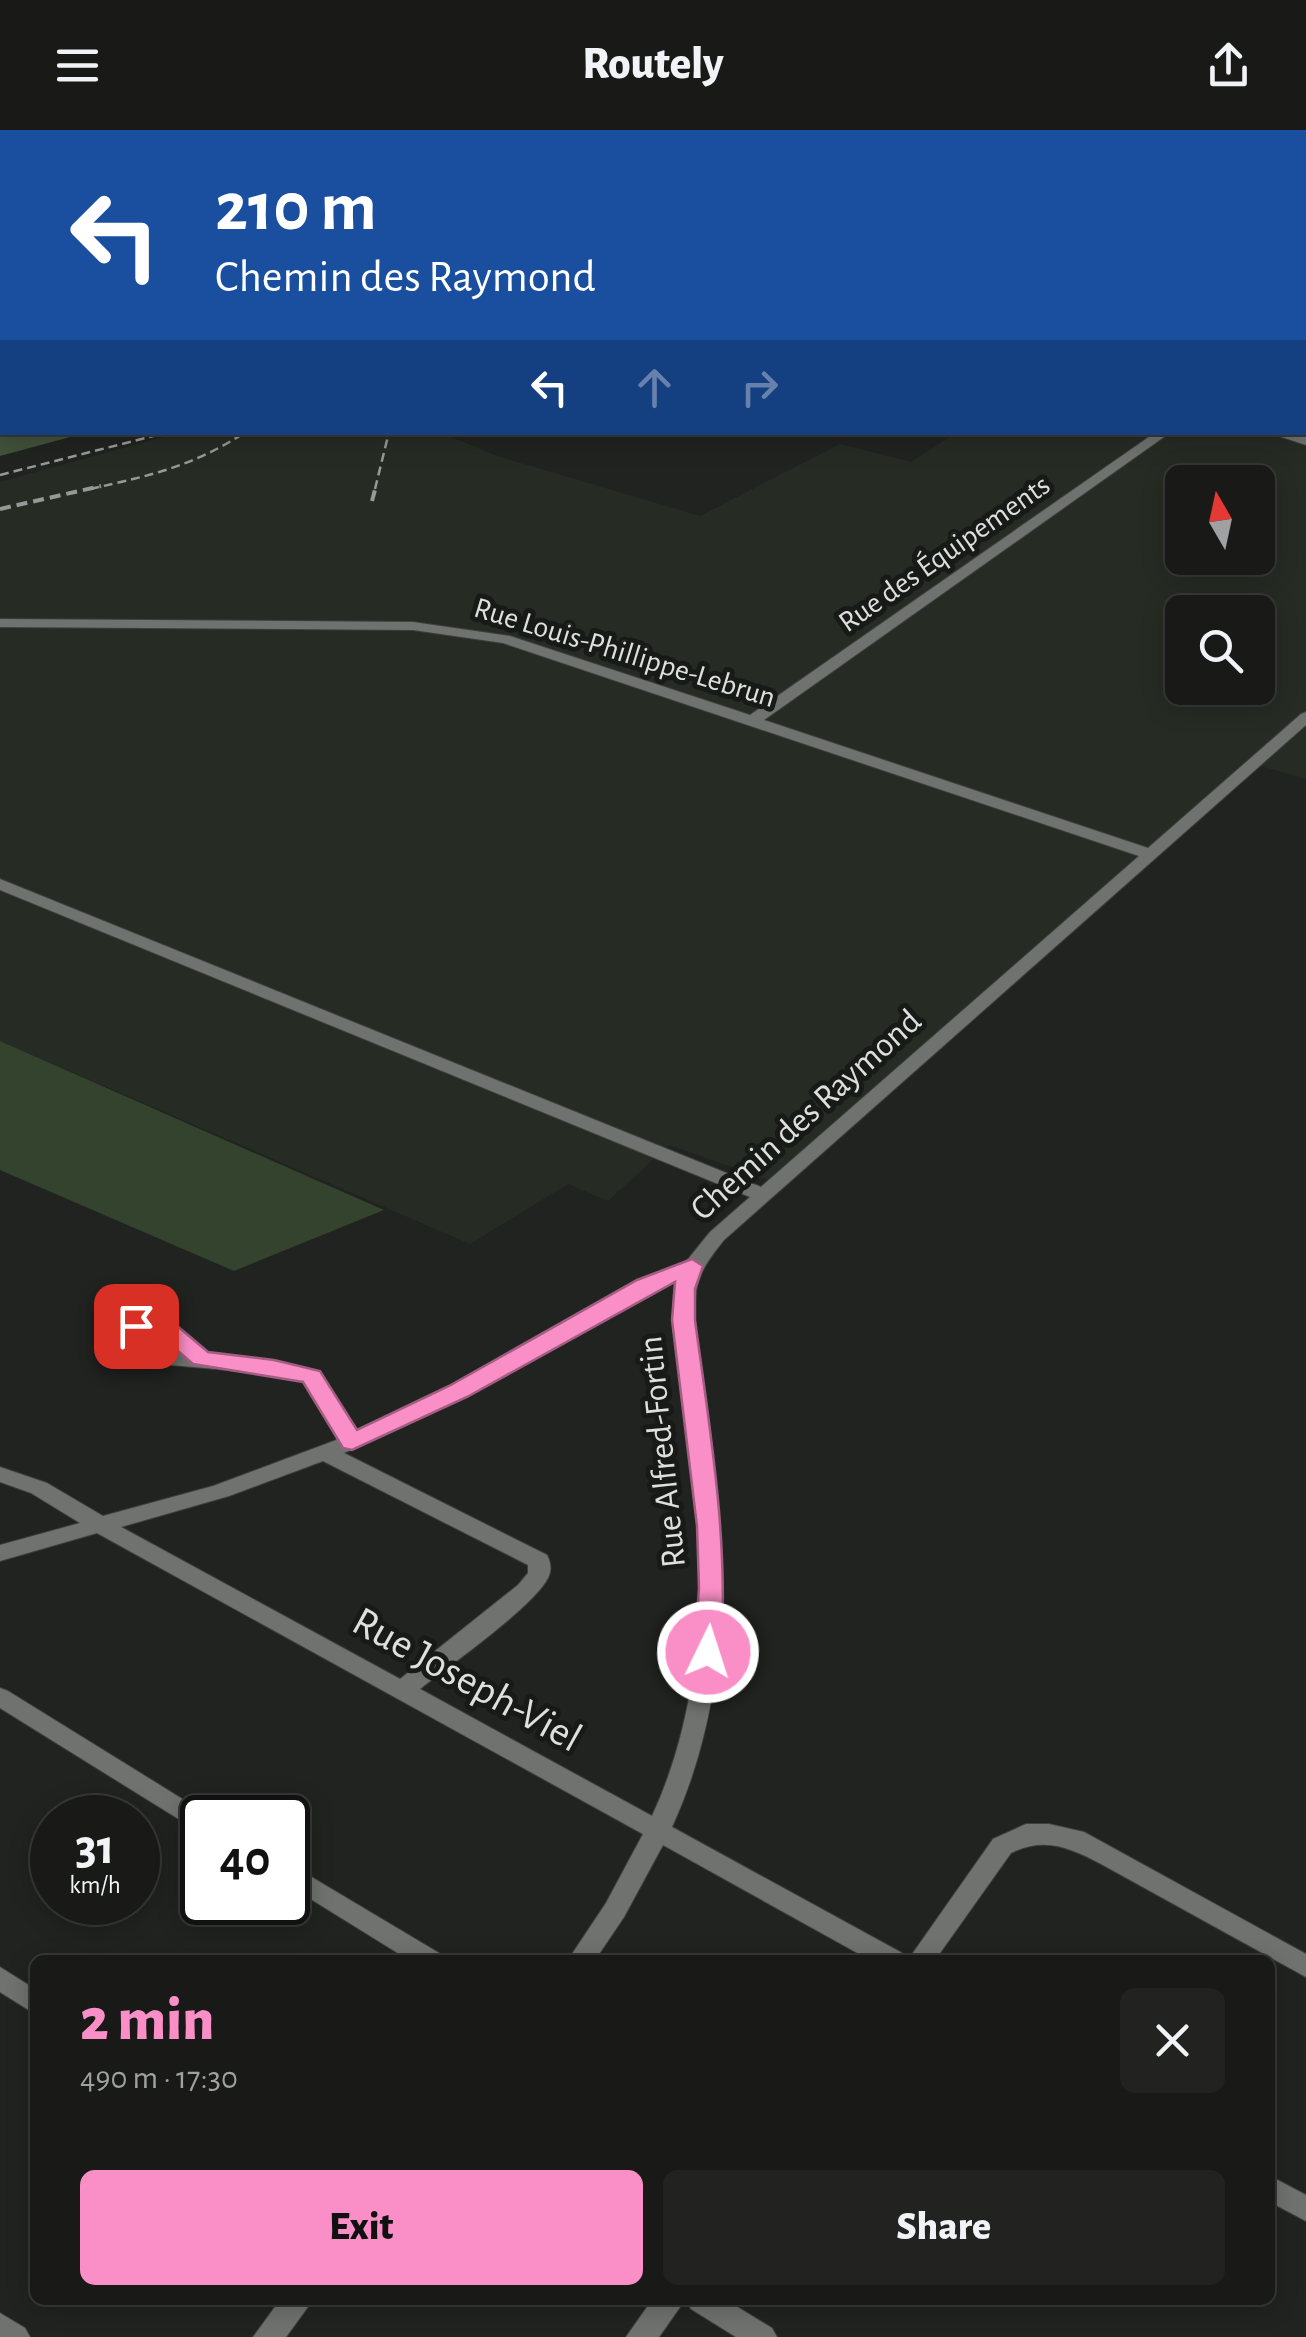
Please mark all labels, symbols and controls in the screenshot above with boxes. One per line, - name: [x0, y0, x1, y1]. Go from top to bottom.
- icon: menu: [50, 38, 105, 93]
- icon: share: [1201, 38, 1256, 93]
- text: Routely: [582, 42, 724, 87]
- icon: left: [50, 170, 180, 300]
- text: 210 m: [215, 173, 377, 243]
- text: Chemin des Raymond: [215, 255, 596, 300]
- icon: left: [522, 360, 577, 415]
- icon: ahead: [627, 360, 682, 415]
- icon: right: [732, 360, 787, 415]
- north arrow: [1165, 465, 1275, 575]
- map controls: [1165, 465, 1275, 705]
- street label: Rue des Équipements: [832, 468, 1056, 638]
- street label: Rue Louis-Phillippe-Lebrun: [471, 593, 779, 713]
- button: search: [1165, 595, 1275, 705]
- street label: Chemin des Raymond: [684, 1003, 928, 1227]
- pin: [94, 1284, 179, 1369]
- icon: arrive: [109, 1299, 164, 1354]
- street label: Rue Alfred-Fortin: [633, 1334, 692, 1570]
- street label: Rue Joseph-Viel: [346, 1600, 588, 1760]
- position arrow: [656, 1600, 760, 1704]
- speed limit sign: 40: [180, 1795, 310, 1925]
- text: 31: [75, 1823, 115, 1873]
- text: km/h: [69, 1873, 121, 1898]
- button: close: [1120, 1988, 1225, 2093]
- text: 2 min: [80, 1991, 214, 2051]
- text: 490 m · 17:30: [80, 2062, 238, 2094]
- button: Exit: [80, 2170, 643, 2285]
- button: Share: [663, 2170, 1225, 2285]

